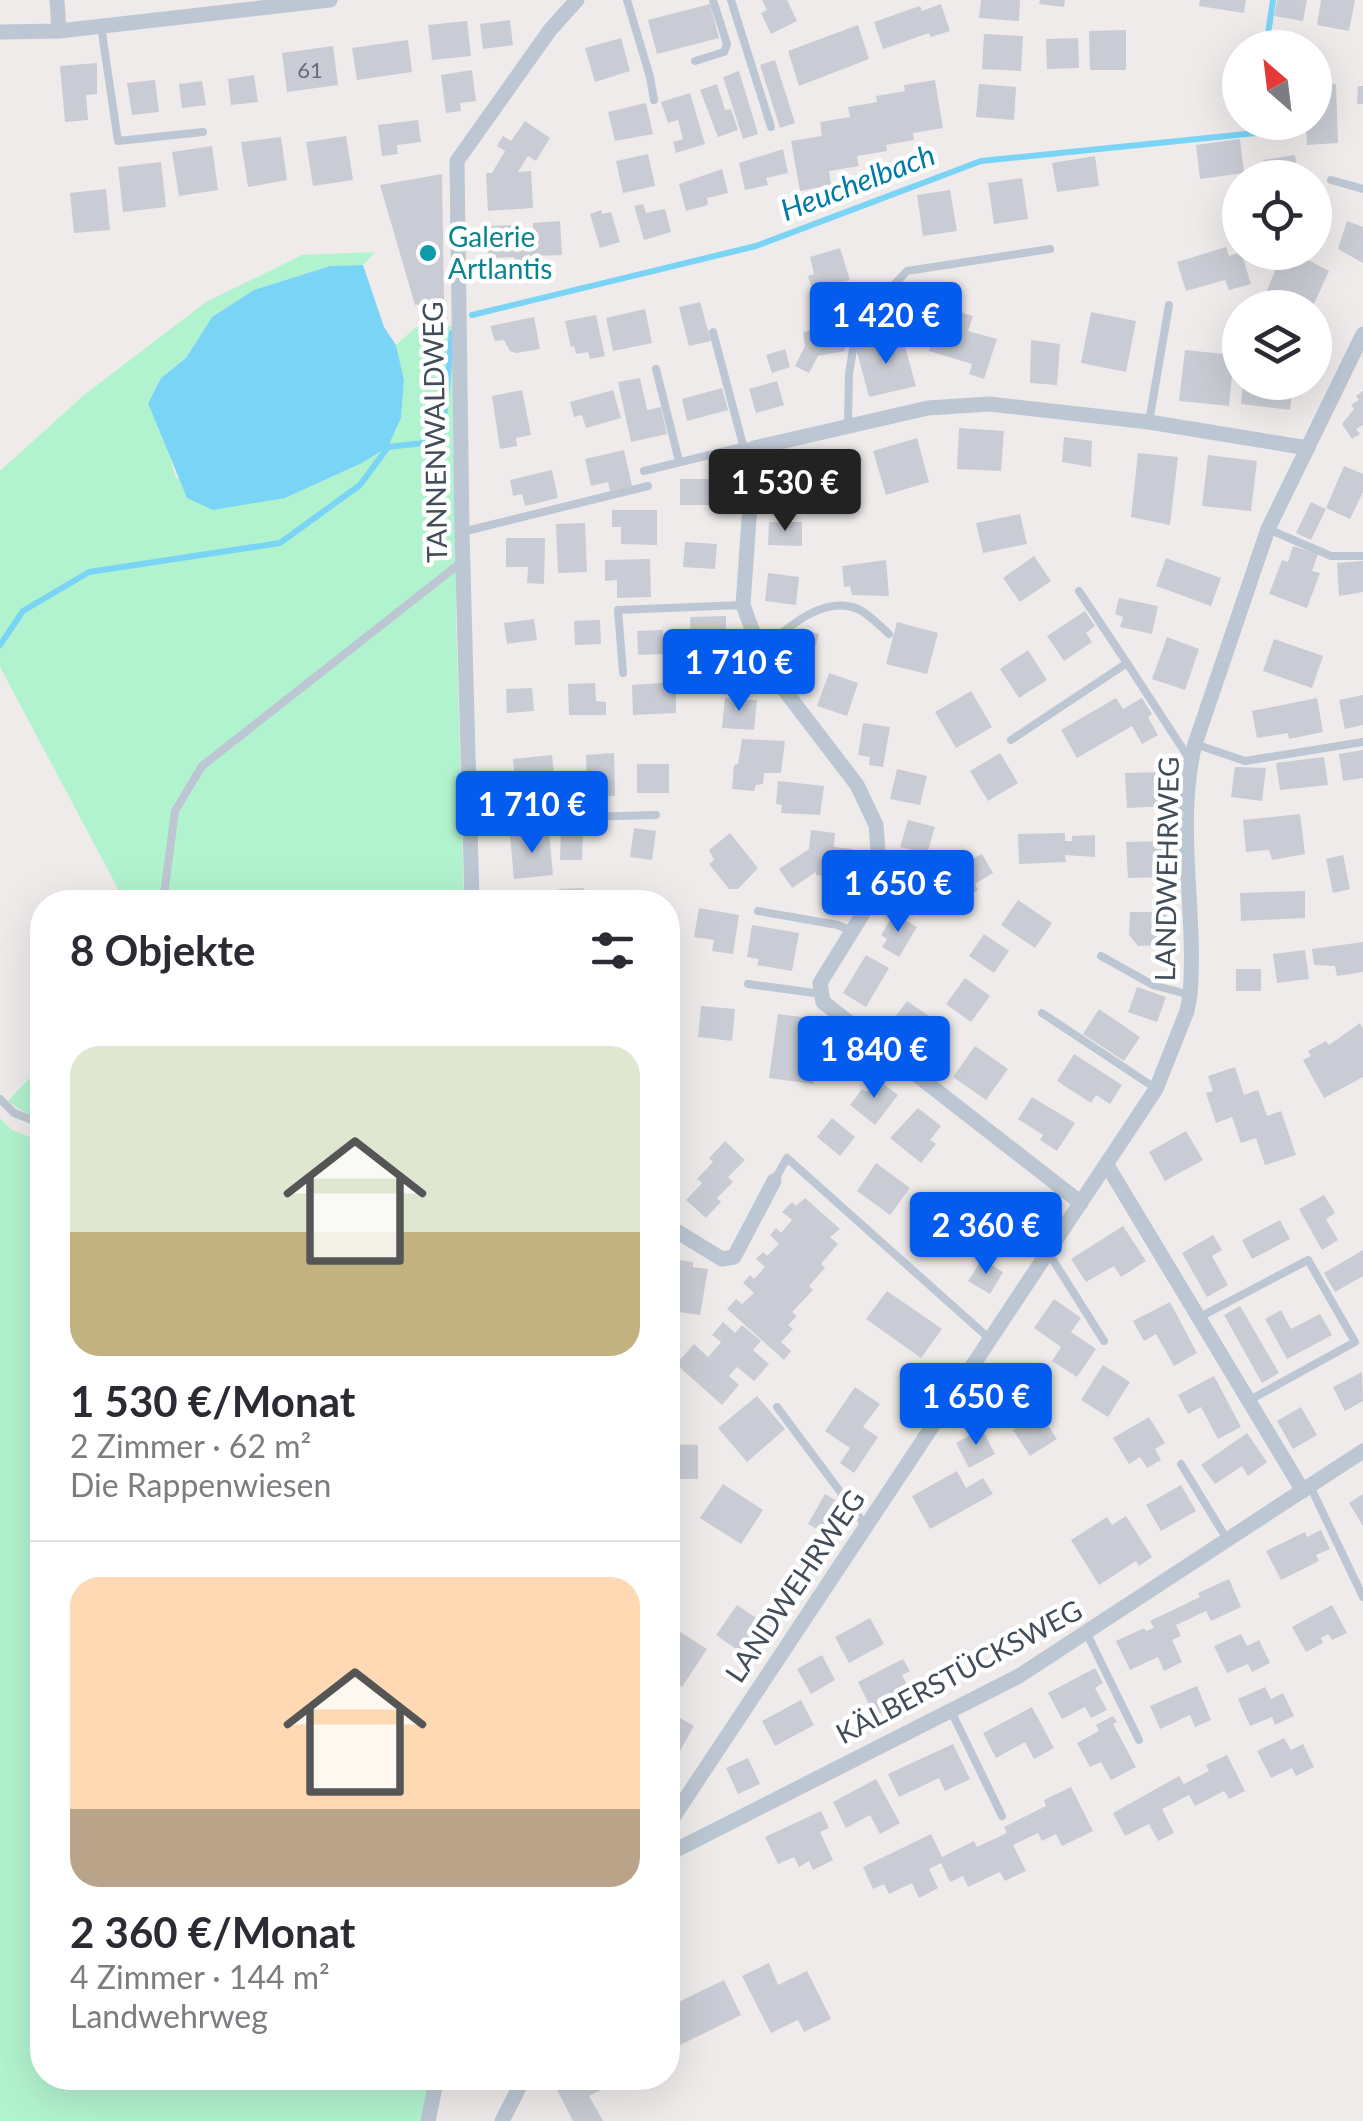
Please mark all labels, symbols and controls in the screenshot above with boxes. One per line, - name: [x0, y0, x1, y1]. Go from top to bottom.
- north arrow: [1222, 30, 1332, 140]
- map controls: [1222, 30, 1332, 400]
- house number: 61: [297, 56, 323, 83]
- water label: Heuchelbach: [775, 135, 940, 227]
- button: locate: [1222, 160, 1332, 270]
- place label: Galerie Artlantis: [448, 219, 552, 285]
- marker: Galerie Artlantis: [417, 242, 439, 264]
- pin: 1 420 €: [794, 282, 978, 367]
- button: layers: [1222, 290, 1332, 400]
- text: 1 420 €: [832, 295, 940, 334]
- street label: TANNENWALDWEG: [415, 301, 453, 563]
- pin: 1 530 €: [693, 449, 877, 534]
- text: 1 530 €: [731, 462, 839, 501]
- pin: 1 710 €: [647, 629, 831, 714]
- text: 1 710 €: [685, 642, 793, 681]
- street label: LANDWEHRWEG: [1147, 756, 1185, 982]
- pin: 1 710 €: [440, 771, 624, 856]
- text: 1 710 €: [478, 784, 586, 823]
- pin: 1 650 €: [806, 850, 990, 935]
- text: 1 650 €: [844, 863, 952, 902]
- icon: filters: [585, 923, 640, 978]
- text: 8 Objekte: [70, 925, 255, 975]
- pin: 1 840 €: [782, 1016, 966, 1101]
- text: 1 840 €: [820, 1029, 928, 1068]
- icon: home: [265, 1111, 445, 1291]
- pin: 2 360 €: [894, 1192, 1078, 1277]
- text: 2 360 €: [932, 1205, 1040, 1244]
- pin: 1 650 €: [884, 1363, 1068, 1448]
- text: 1 530 €/Monat: [70, 1376, 355, 1426]
- text: 1 650 €: [922, 1376, 1030, 1415]
- text: 2 Zimmer · 62 m²: [70, 1426, 311, 1465]
- text: Die Rappenwiesen: [70, 1465, 331, 1504]
- street label: LANDWEHRWEG: [717, 1483, 871, 1688]
- street label: KÄLBERSTÜCKSWEG: [830, 1592, 1087, 1750]
- icon: home: [265, 1642, 445, 1822]
- text: 2 360 €/Monat: [70, 1907, 355, 1957]
- text: 4 Zimmer · 144 m²: [70, 1957, 330, 1996]
- text: Landwehrweg: [70, 1996, 268, 2035]

